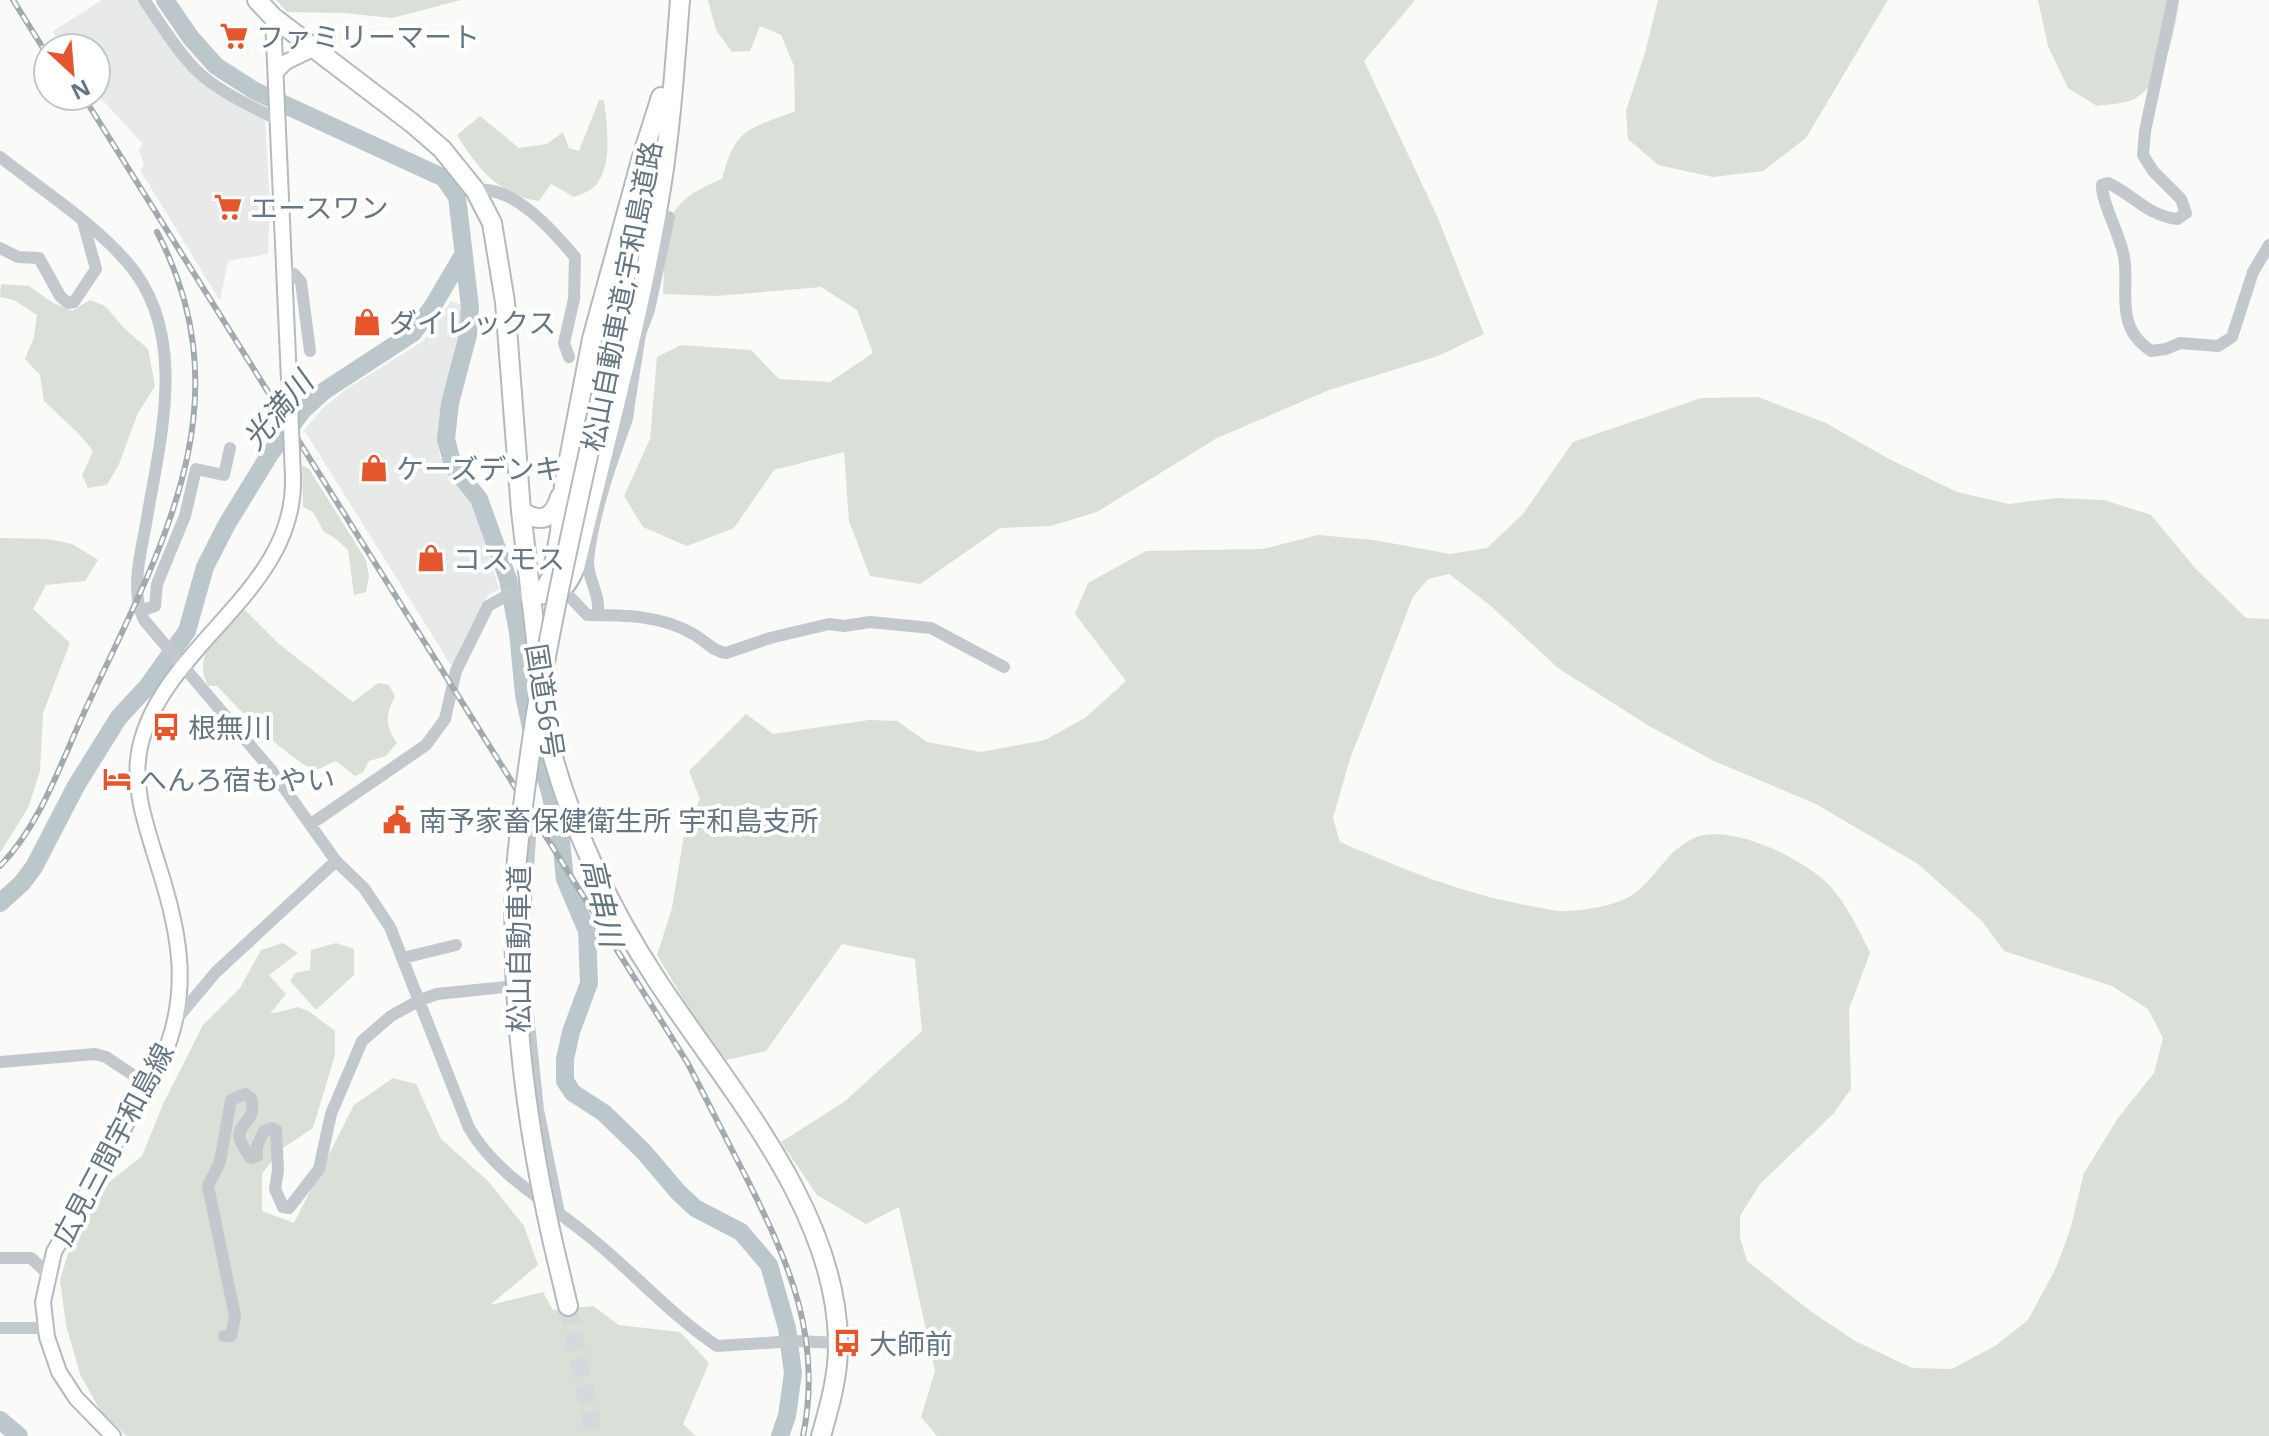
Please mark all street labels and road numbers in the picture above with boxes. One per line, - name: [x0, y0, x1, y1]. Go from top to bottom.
- street label: 松山自動車道;宇和島道路: [572, 138, 670, 454]
- street label: 国道56号: [518, 641, 574, 761]
- street label: 松山自動車道: [499, 865, 537, 1033]
- street label: 広見三間宇和島線: [43, 1036, 181, 1252]

